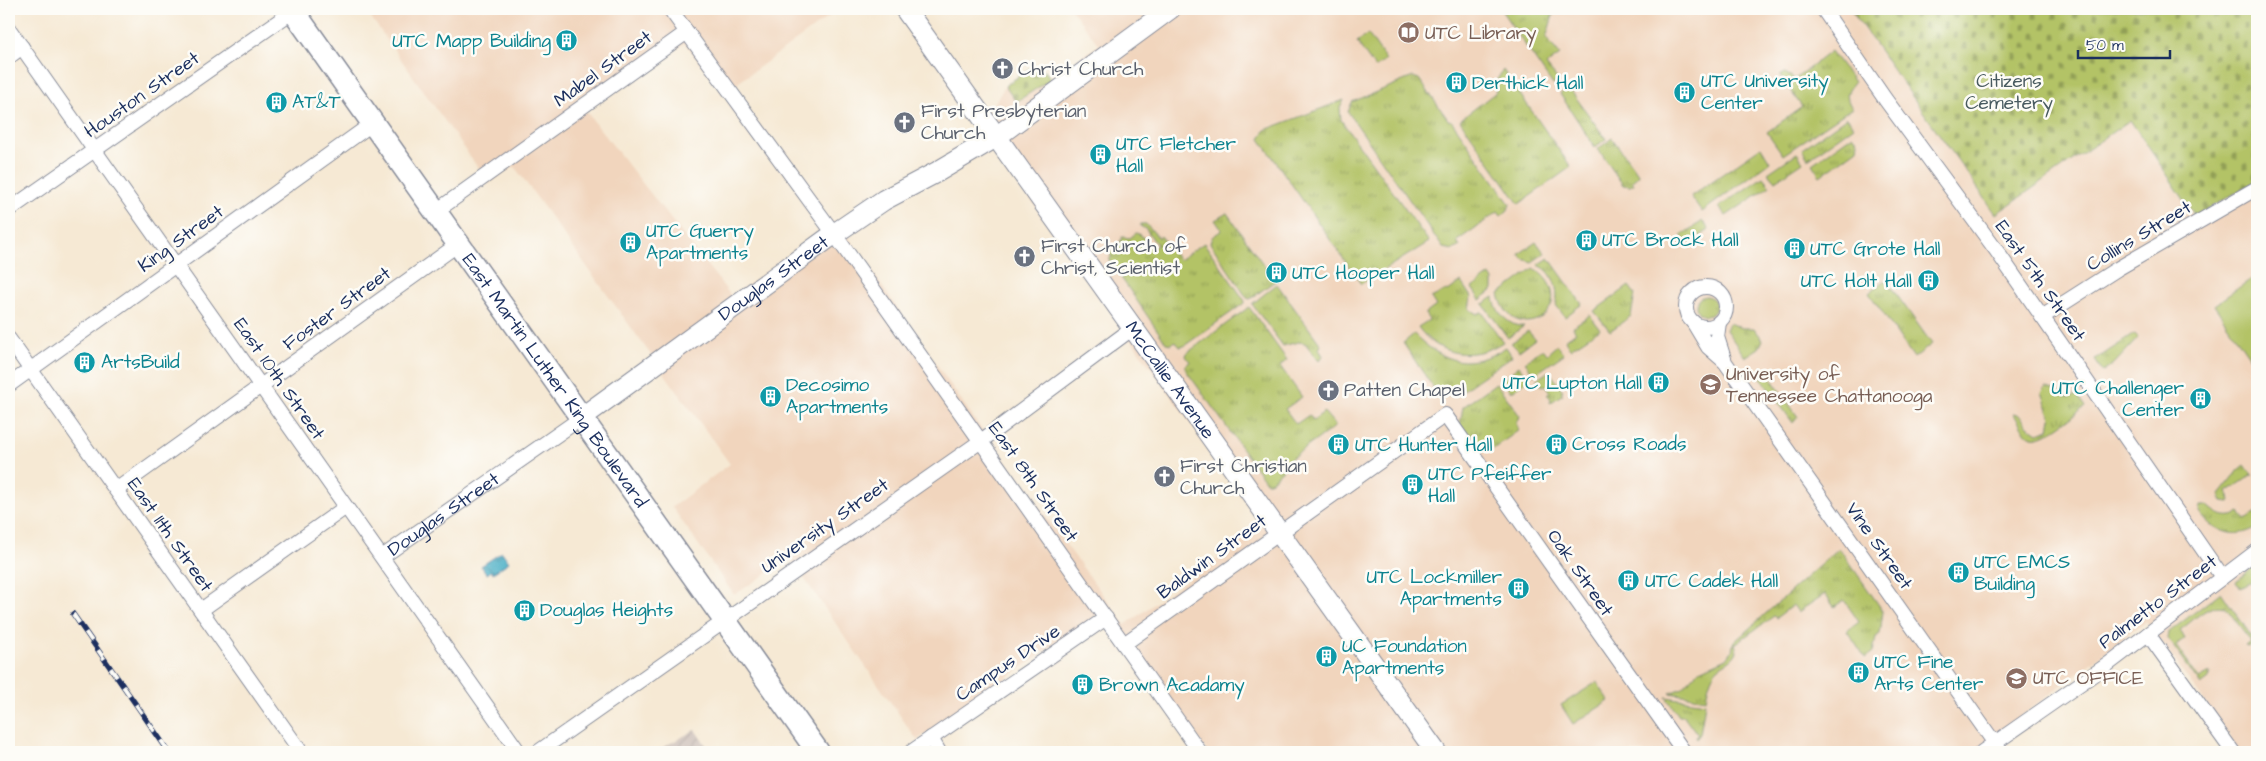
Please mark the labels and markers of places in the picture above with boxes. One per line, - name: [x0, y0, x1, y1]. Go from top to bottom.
- place label: UTC Library: [1425, 20, 1537, 48]
- library icon: UTC Library: [1397, 21, 1421, 45]
- place label: UTC Mapp Building: [392, 28, 551, 56]
- building icon: UTC Mapp Building: [555, 29, 579, 53]
- place label: Christ Church: [1018, 56, 1144, 83]
- church icon: Christ Church: [990, 57, 1014, 81]
- place label: UTC University Center: [1701, 68, 1829, 117]
- place label: Derthick Hall: [1472, 70, 1584, 97]
- building icon: Derthick Hall: [1444, 71, 1468, 95]
- building icon: UTC University Center: [1673, 80, 1697, 104]
- place label: AT&T: [292, 89, 341, 116]
- building icon: AT&T: [264, 90, 288, 114]
- place label: First Presbyterian Church: [921, 98, 1086, 147]
- church icon: First Presbyterian Church: [893, 110, 917, 134]
- place label: UTC Fletcher Hall: [1116, 131, 1236, 180]
- building icon: UTC Fletcher Hall: [1088, 143, 1112, 167]
- place label: UTC Guerry Apartments: [646, 218, 755, 267]
- place label: UTC Brock Hall: [1602, 227, 1739, 254]
- building icon: UTC Brock Hall: [1574, 228, 1598, 252]
- building icon: UTC Guerry Apartments: [618, 230, 642, 254]
- place label: First Church of Christ, Scientist: [1041, 233, 1187, 282]
- place label: UTC Grote Hall: [1810, 236, 1941, 263]
- building icon: UTC Grote Hall: [1782, 237, 1806, 261]
- church icon: First Church of Christ, Scientist: [1013, 245, 1037, 269]
- place label: UTC Hooper Hall: [1292, 260, 1435, 287]
- building icon: UTC Hooper Hall: [1264, 261, 1288, 285]
- place label: UTC Holt Hall: [1801, 268, 1912, 295]
- building icon: UTC Holt Hall: [1916, 269, 1940, 293]
- place label: ArtsBuild: [101, 349, 180, 376]
- building icon: ArtsBuild: [73, 350, 97, 374]
- place label: University of Tennessee Chattanooga: [1726, 361, 1933, 411]
- place label: UTC Lupton Hall: [1502, 370, 1642, 397]
- building icon: UTC Lupton Hall: [1646, 371, 1670, 395]
- place label: Decosimo Apartments: [786, 372, 888, 421]
- school or university icon: University of Tennessee Chattanooga: [1698, 373, 1722, 397]
- place label: UTC Challenger Center: [2052, 375, 2185, 424]
- place label: Patten Chapel: [1344, 377, 1465, 404]
- church icon: Patten Chapel: [1316, 378, 1340, 402]
- building icon: Decosimo Apartments: [758, 384, 782, 408]
- building icon: UTC Challenger Center: [2188, 387, 2212, 411]
- place label: Cross Roads: [1572, 431, 1686, 458]
- place label: UTC Hunter Hall: [1355, 432, 1492, 459]
- building icon: Cross Roads: [1544, 432, 1568, 456]
- building icon: UTC Hunter Hall: [1327, 433, 1351, 457]
- place label: First Christian Church: [1180, 453, 1307, 502]
- place label: UTC Pfeiffer Hall: [1428, 461, 1552, 510]
- church icon: First Christian Church: [1152, 465, 1176, 489]
- building icon: UTC Pfeiffer Hall: [1400, 473, 1424, 497]
- place label: UTC EMCS Building: [1974, 549, 2070, 599]
- building icon: UTC EMCS Building: [1946, 561, 1970, 585]
- place label: UTC Lockmiller Apartments: [1366, 564, 1503, 613]
- place label: UTC Cadek Hall: [1645, 568, 1778, 595]
- building icon: UTC Cadek Hall: [1617, 569, 1641, 593]
- building icon: UTC Lockmiller Apartments: [1506, 576, 1530, 600]
- place label: Douglas Heights: [540, 597, 673, 625]
- building icon: Douglas Heights: [512, 598, 536, 622]
- place label: UC Foundation Apartments: [1342, 633, 1467, 682]
- building icon: UC Foundation Apartments: [1314, 645, 1338, 669]
- place label: UTC Fine Arts Center: [1874, 649, 1984, 698]
- building icon: UTC Fine Arts Center: [1846, 661, 1870, 685]
- place label: UTC OFFICE: [2033, 665, 2143, 692]
- school or university icon: UTC OFFICE: [2005, 666, 2029, 690]
- place label: Brown Acadamy: [1099, 672, 1245, 700]
- building icon: Brown Acadamy: [1071, 673, 1095, 697]

